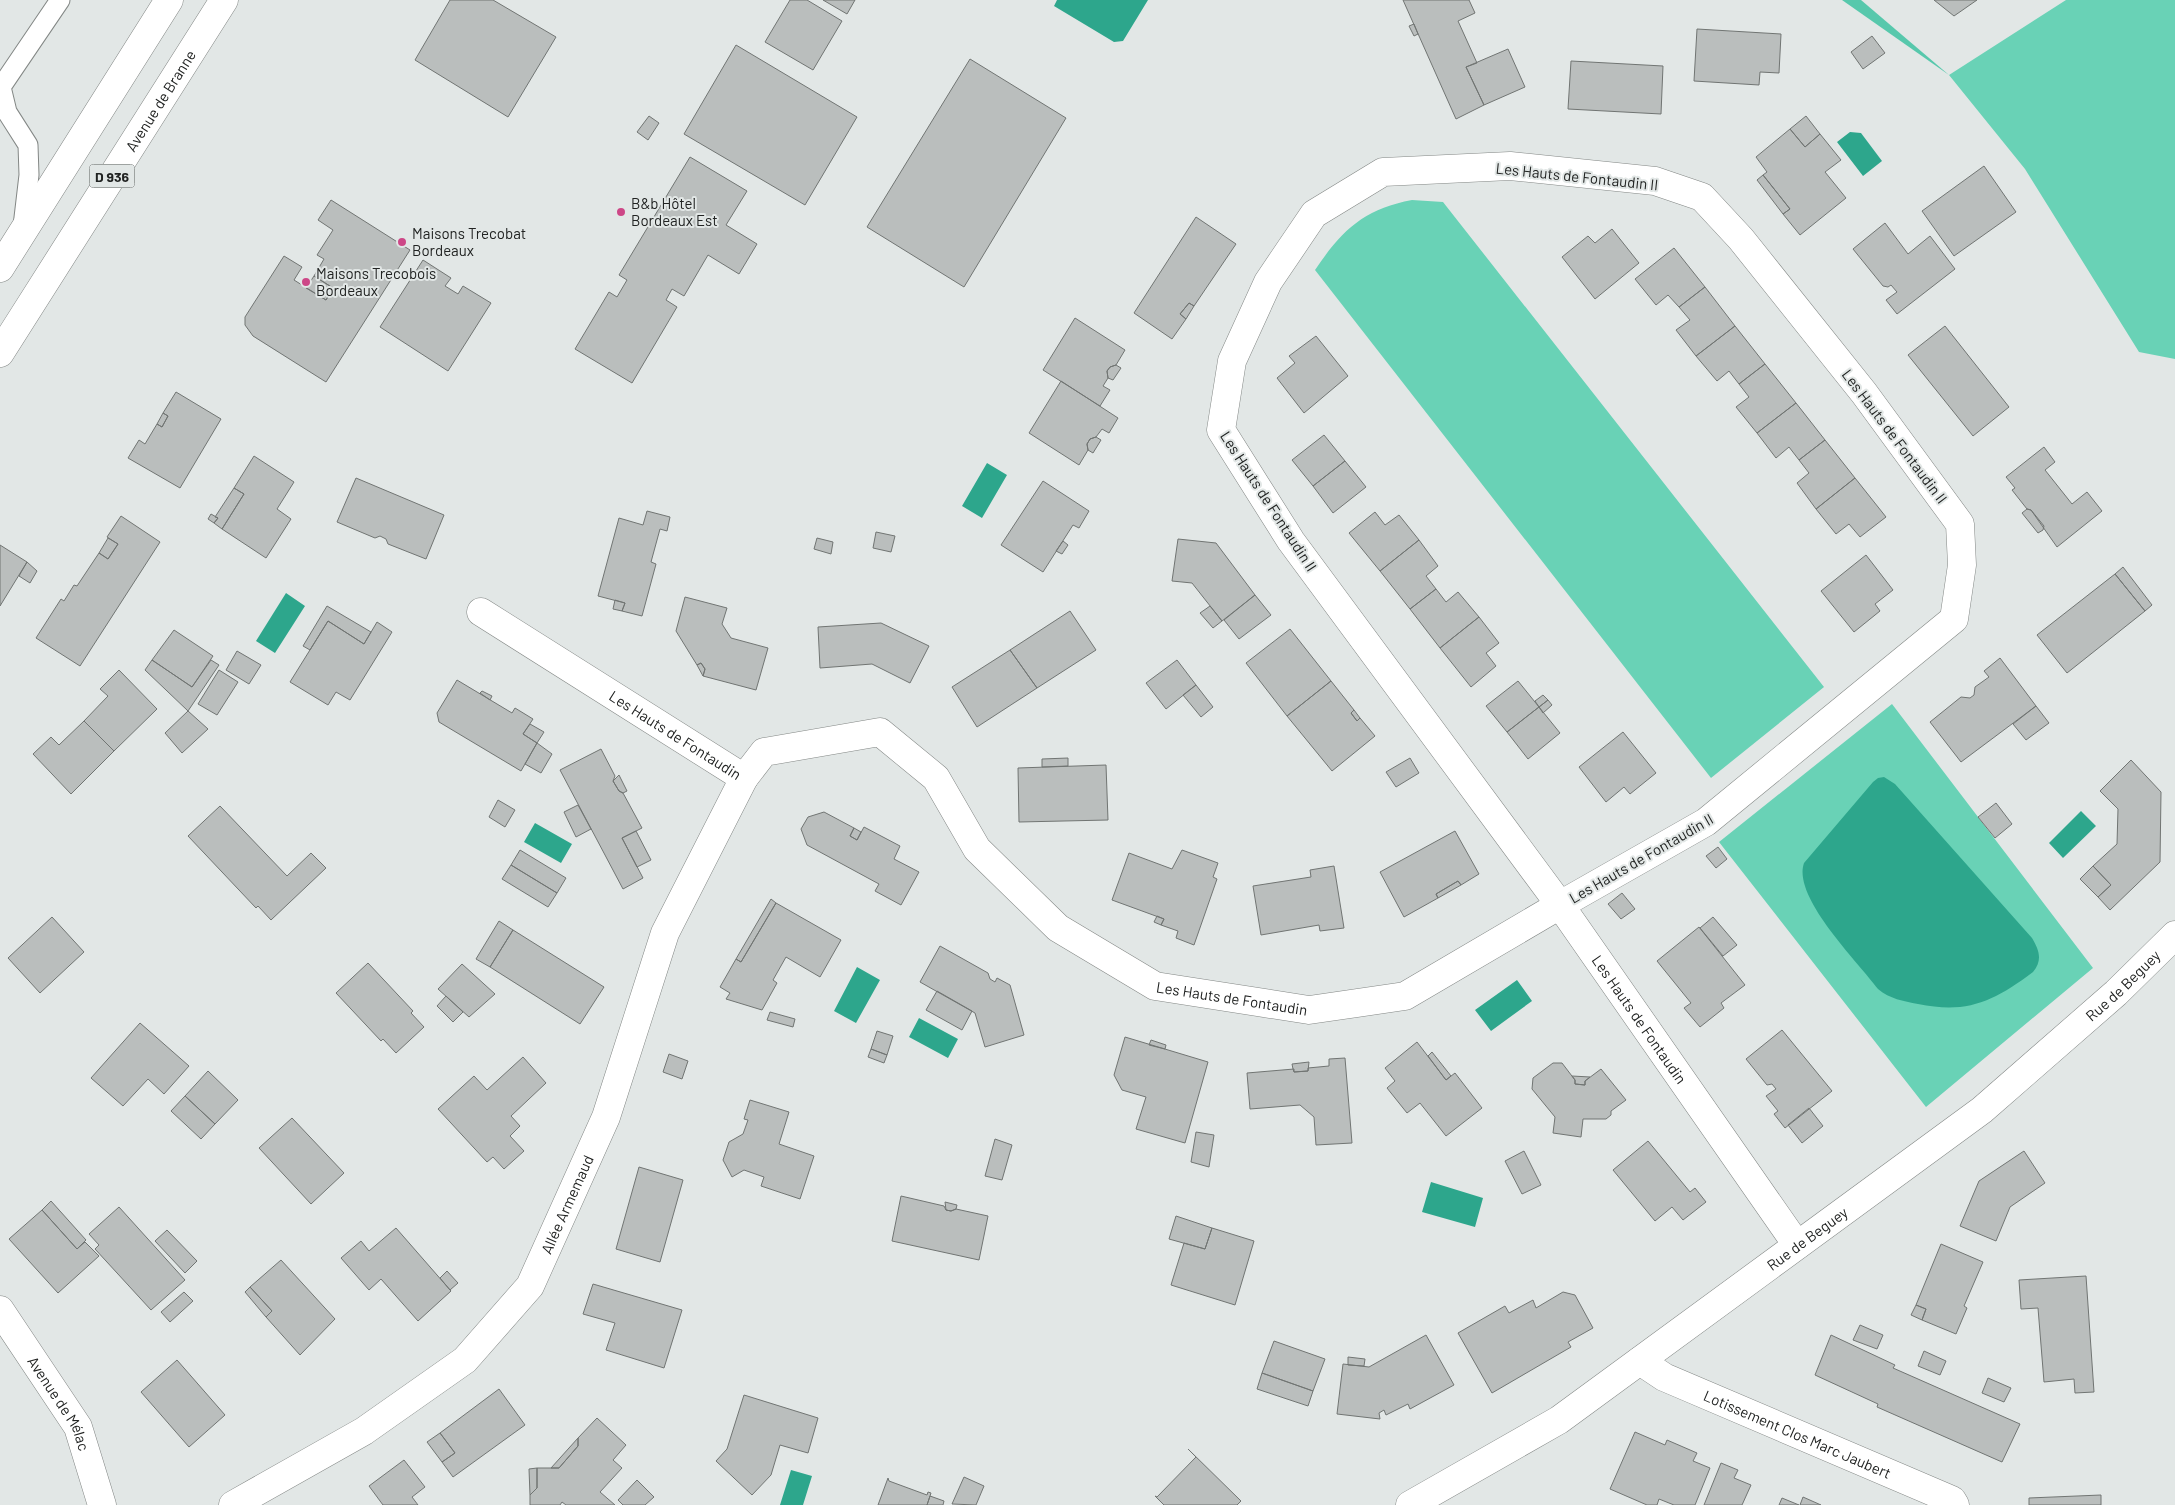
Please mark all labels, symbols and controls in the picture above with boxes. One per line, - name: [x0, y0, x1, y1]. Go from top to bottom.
- street label: Avenue de Branne: [121, 47, 199, 155]
- street label: Les Hauts de Fontaudin II: [1495, 159, 1659, 193]
- road number: D 936: [90, 165, 134, 188]
- place label: B&b Hôtel Bordeaux Est: [631, 194, 718, 229]
- marker: B&b Hôtel Bordeaux Est: [615, 206, 627, 218]
- place label: Maisons Trecobat Bordeaux: [412, 224, 526, 259]
- marker: Maisons Trecobat Bordeaux: [396, 236, 408, 248]
- place label: Maisons Trecobois Bordeaux: [316, 264, 436, 299]
- marker: Maisons Trecobois Bordeaux: [300, 276, 312, 288]
- street label: Les Hauts de Fontaudin II: [1839, 365, 1951, 507]
- street label: Les Hauts de Fontaudin II: [1217, 428, 1321, 574]
- street label: Les Hauts de Fontaudin: [606, 686, 745, 783]
- street label: Les Hauts de Fontaudin II: [1566, 809, 1716, 907]
- street label: Rue de Beguey: [2082, 946, 2164, 1025]
- street label: Les Hauts de Fontaudin: [1589, 951, 1691, 1087]
- street label: Les Hauts de Fontaudin: [1155, 977, 1309, 1019]
- street label: Allée Armemaud: [537, 1152, 597, 1256]
- street label: Rue de Beguey: [1763, 1203, 1851, 1274]
- street label: Avenue de Mélac: [24, 1353, 94, 1453]
- street label: Lotissement Clos Marc Jaubert: [1701, 1386, 1894, 1482]

